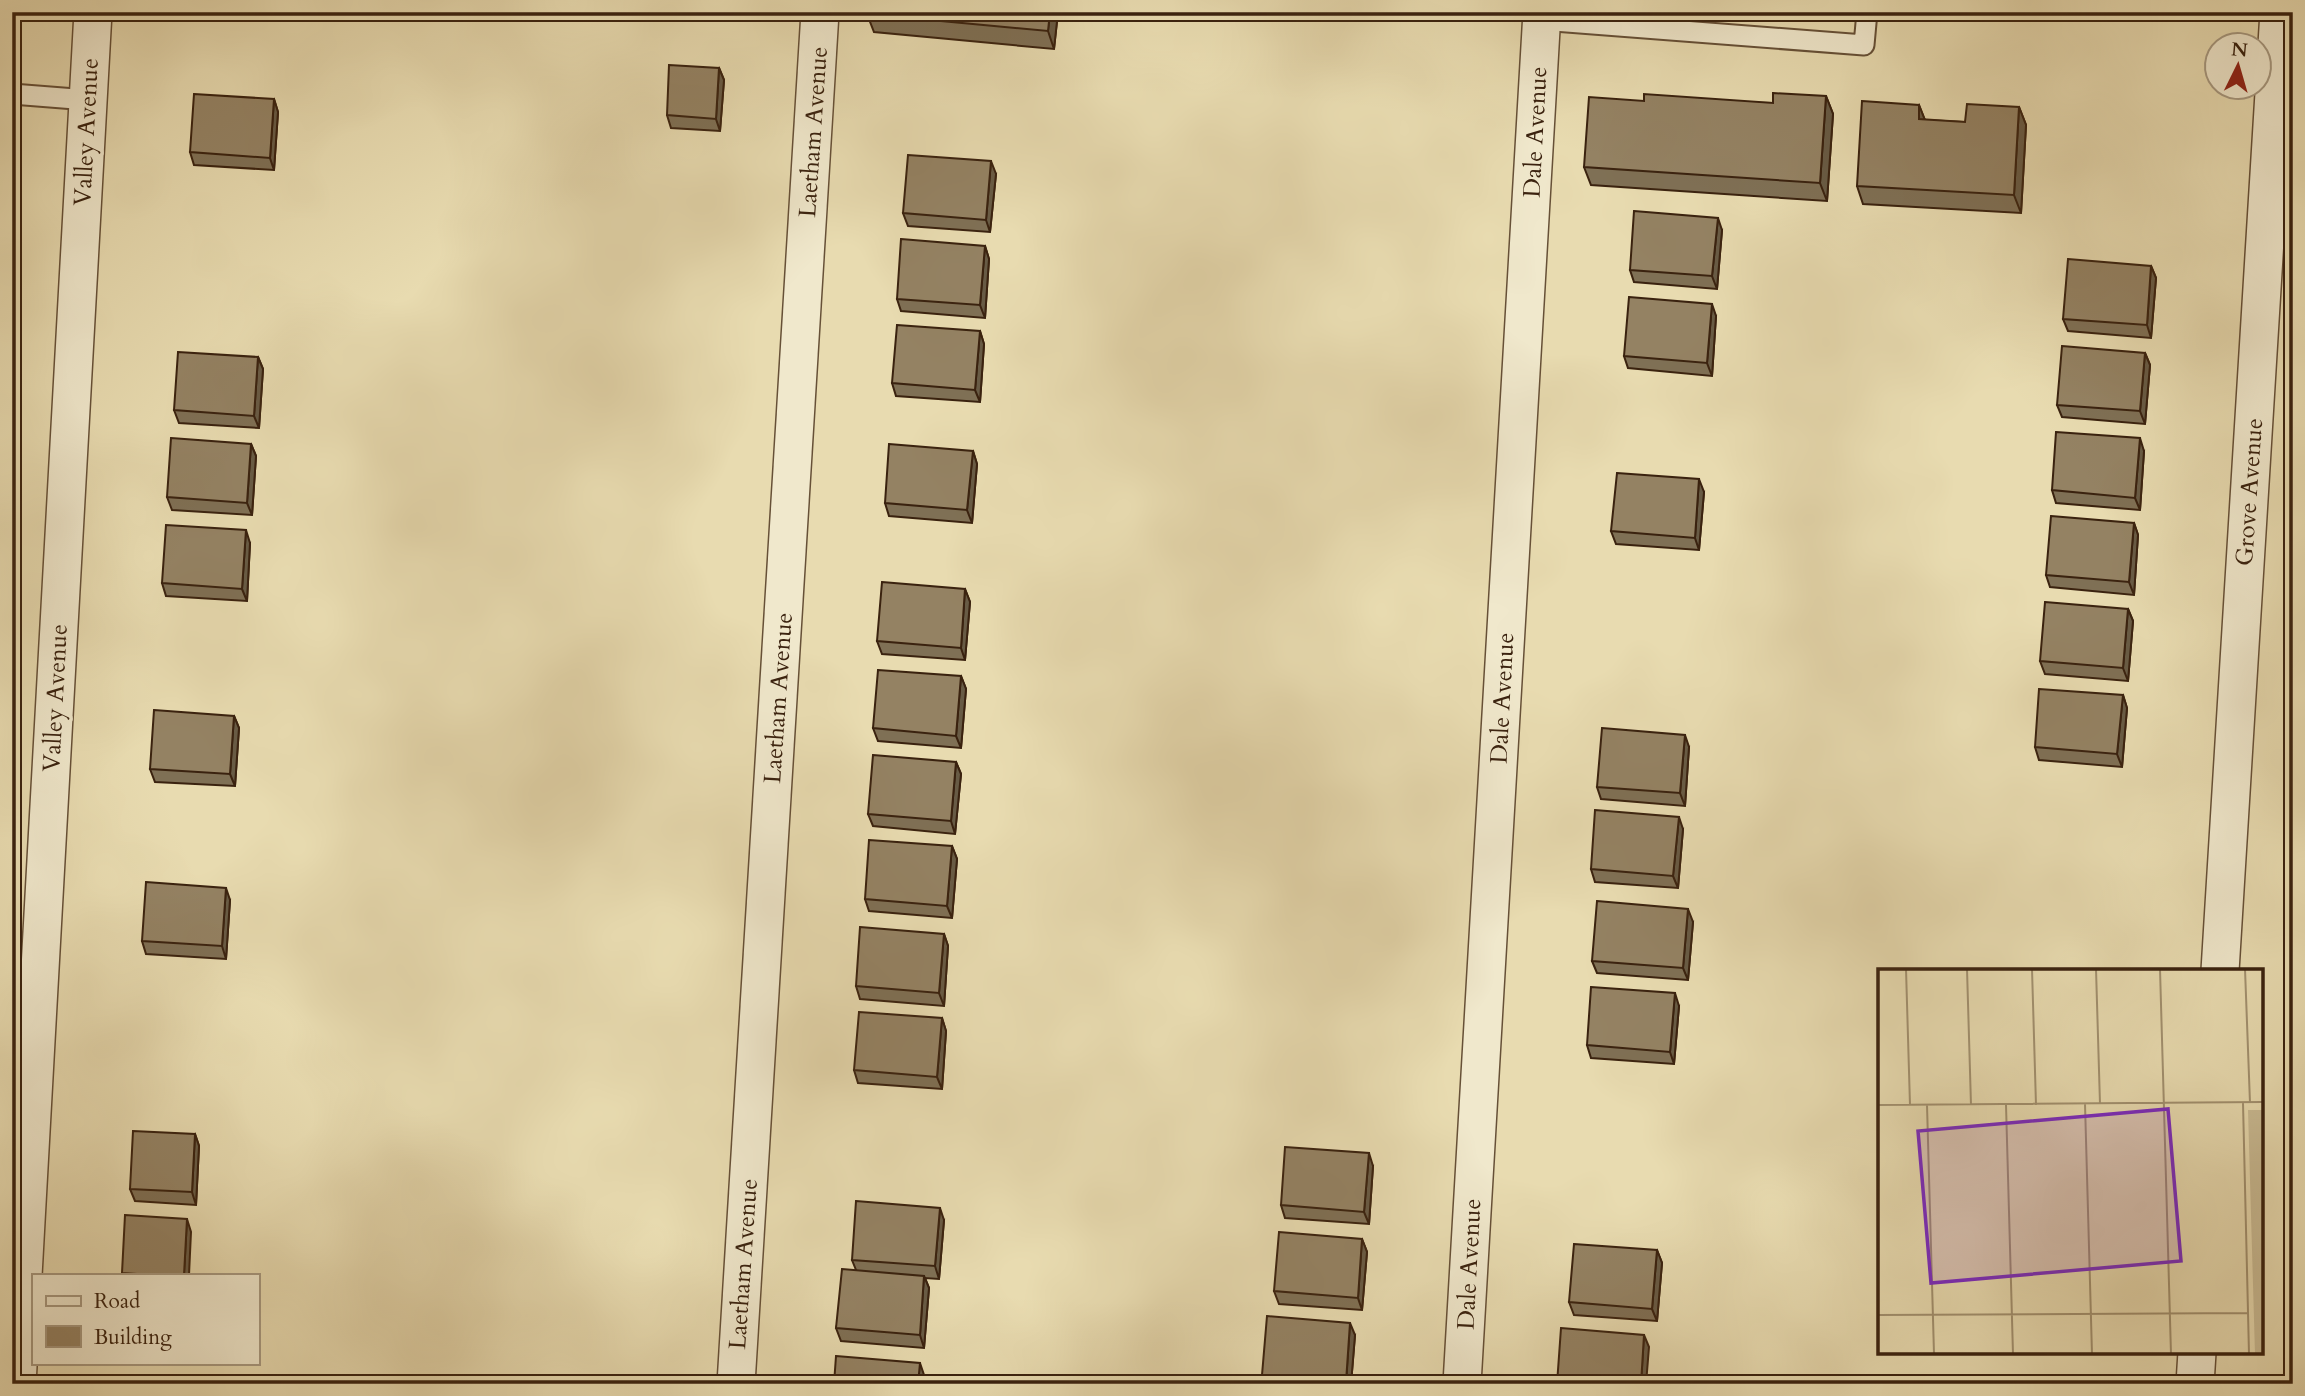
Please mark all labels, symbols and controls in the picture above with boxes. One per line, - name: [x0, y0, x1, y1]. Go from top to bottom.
- north arrow: [2204, 32, 2274, 102]
- text: N: [2230, 36, 2249, 64]
- street label: Laetham Avenue: [791, 45, 836, 219]
- street label: Valley Avenue: [66, 57, 107, 207]
- street label: Dale Avenue: [1516, 66, 1555, 198]
- street label: Grove Avenue: [2228, 417, 2271, 567]
- street label: Laetham Avenue: [756, 611, 801, 785]
- street label: Valley Avenue: [35, 623, 76, 773]
- street label: Dale Avenue: [1483, 632, 1522, 764]
- inset map: [1878, 969, 2263, 1354]
- street label: Laetham Avenue: [721, 1177, 766, 1351]
- street label: Dale Avenue: [1450, 1198, 1489, 1330]
- legend: [32, 1274, 259, 1364]
- text: Road: [94, 1287, 140, 1316]
- text: Building: [94, 1323, 172, 1352]

